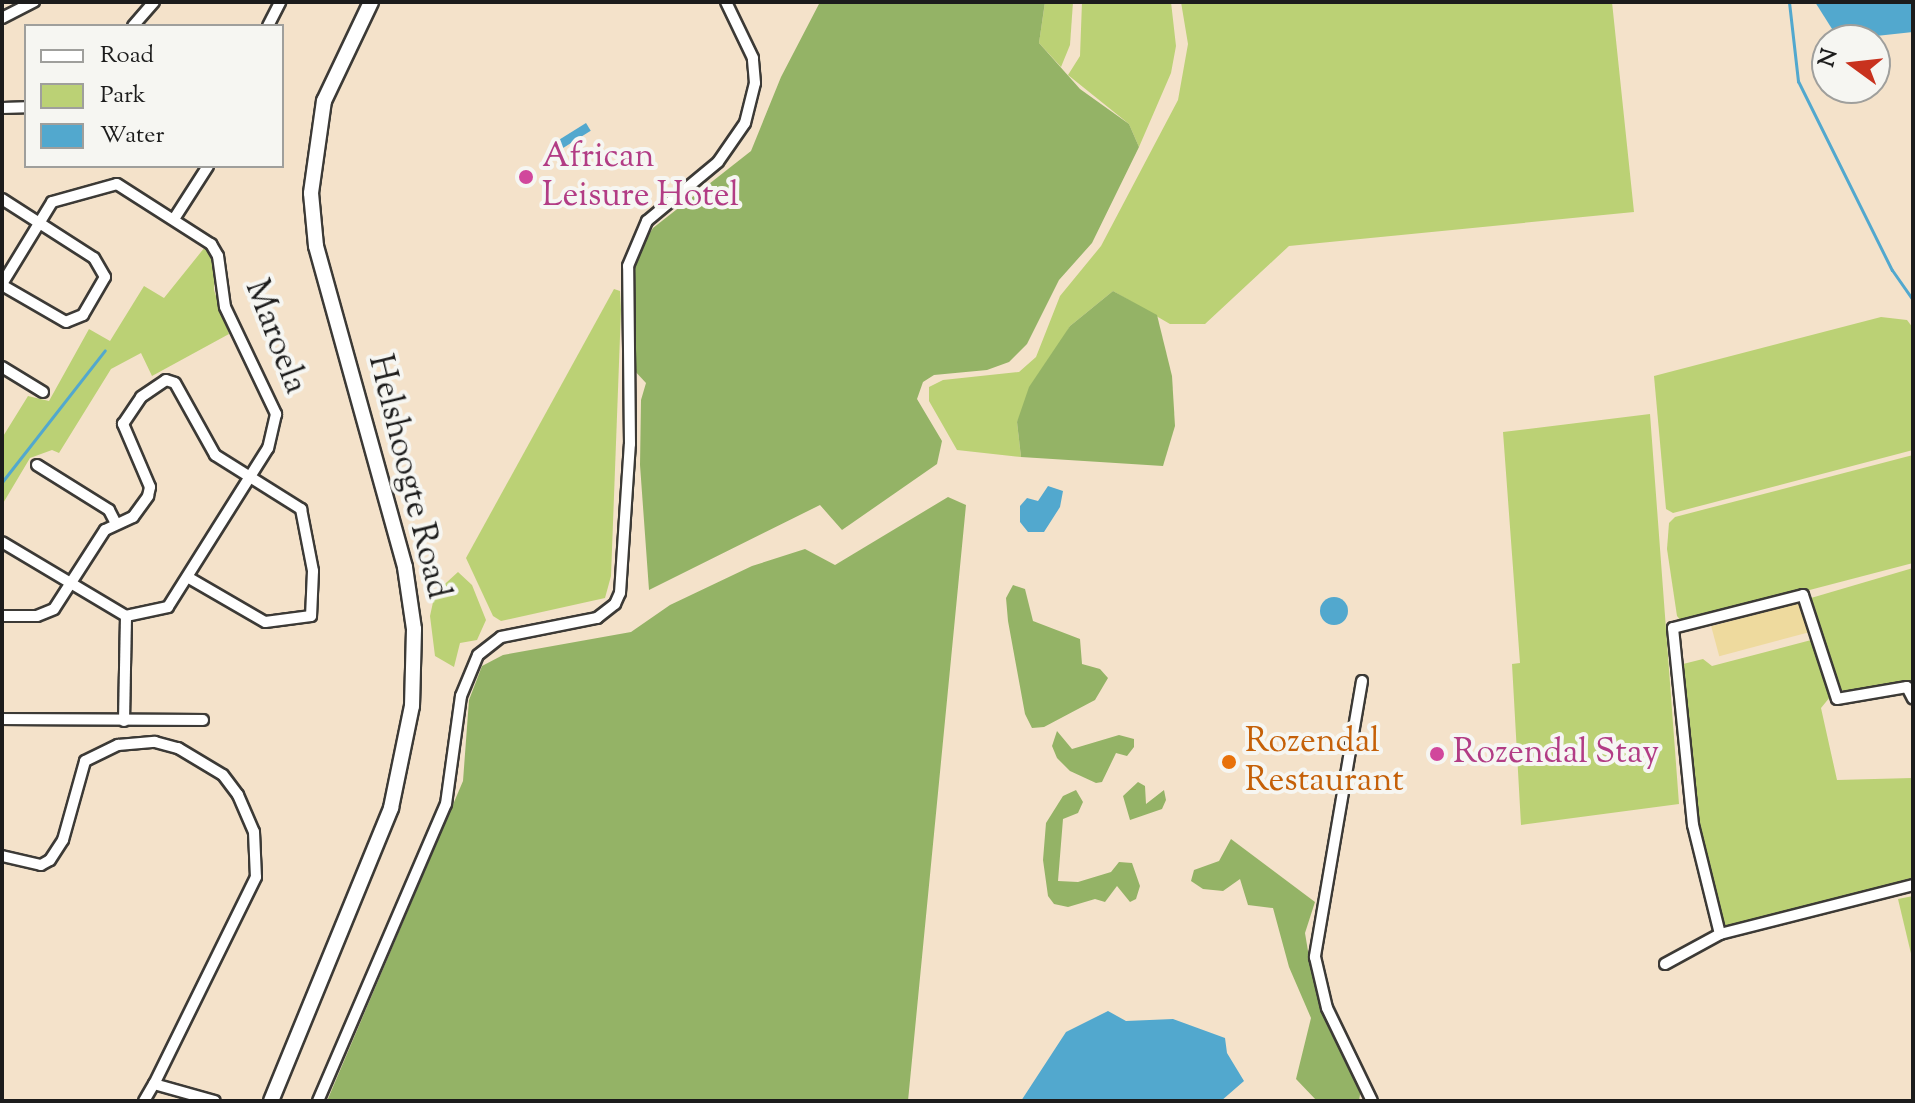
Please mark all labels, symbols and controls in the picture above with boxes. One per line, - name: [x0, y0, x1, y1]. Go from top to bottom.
- legend: [24, 24, 284, 168]
- north arrow: [1811, 24, 1891, 104]
- text: Road: [100, 39, 154, 73]
- text: N: [1812, 46, 1847, 71]
- text: Park: [100, 79, 146, 113]
- text: Water: [100, 119, 164, 153]
- place label: African Leisure Hotel: [542, 137, 739, 216]
- marker: African Leisure Hotel: [517, 168, 535, 186]
- street label: Maroela: [235, 274, 315, 400]
- street label: Helshoogte Road: [358, 351, 458, 603]
- place label: Rozendal Restaurant: [1245, 722, 1404, 802]
- place label: Rozendal Stay: [1453, 734, 1659, 774]
- marker: Rozendal Stay: [1428, 745, 1446, 763]
- marker: Rozendal Restaurant: [1220, 753, 1238, 771]

